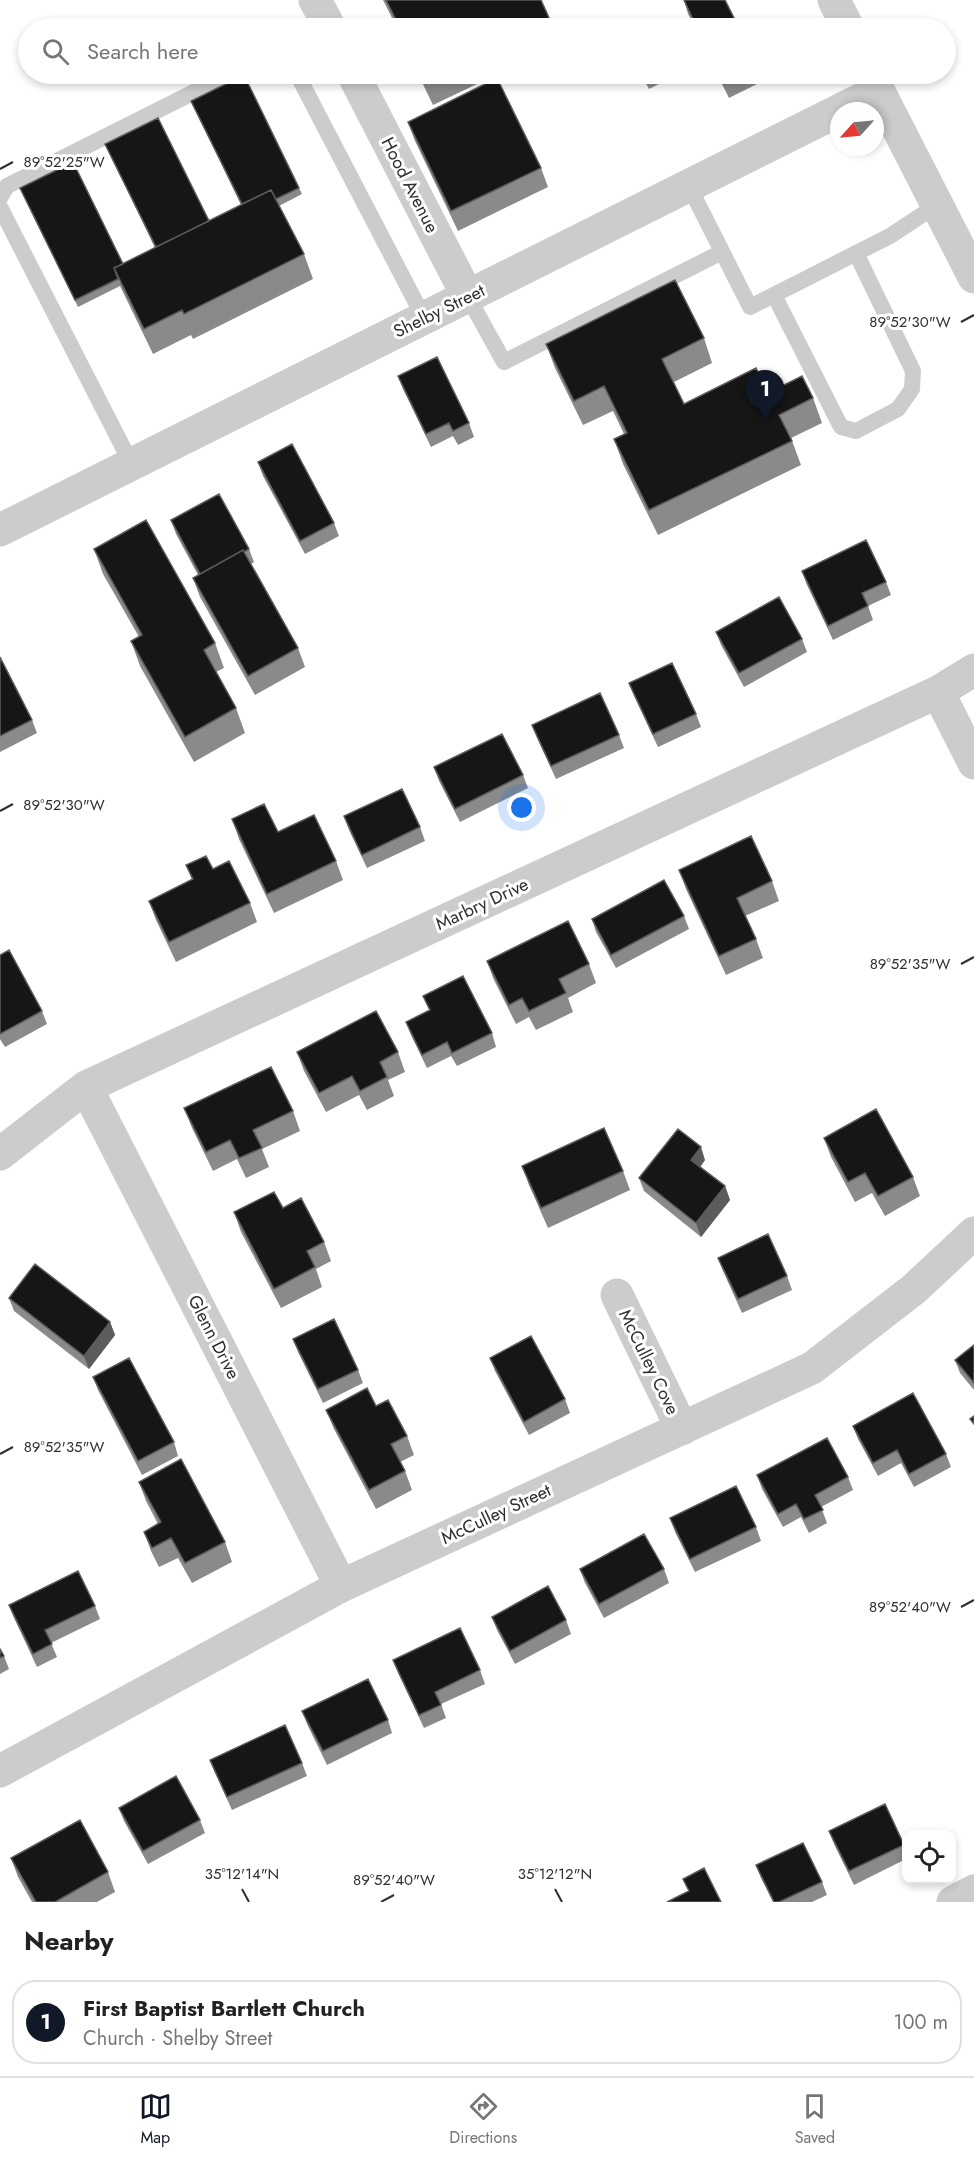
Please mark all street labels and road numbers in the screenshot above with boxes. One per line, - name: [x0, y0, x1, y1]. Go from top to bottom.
- street label: Hood Avenue: [375, 133, 445, 237]
- street label: Shelby Street: [389, 277, 490, 344]
- street label: Marbry Drive: [431, 871, 533, 937]
- street label: Glenn Drive: [182, 1290, 246, 1384]
- street label: McCulley Cove: [612, 1305, 686, 1419]
- street label: McCulley Street: [437, 1477, 556, 1551]

